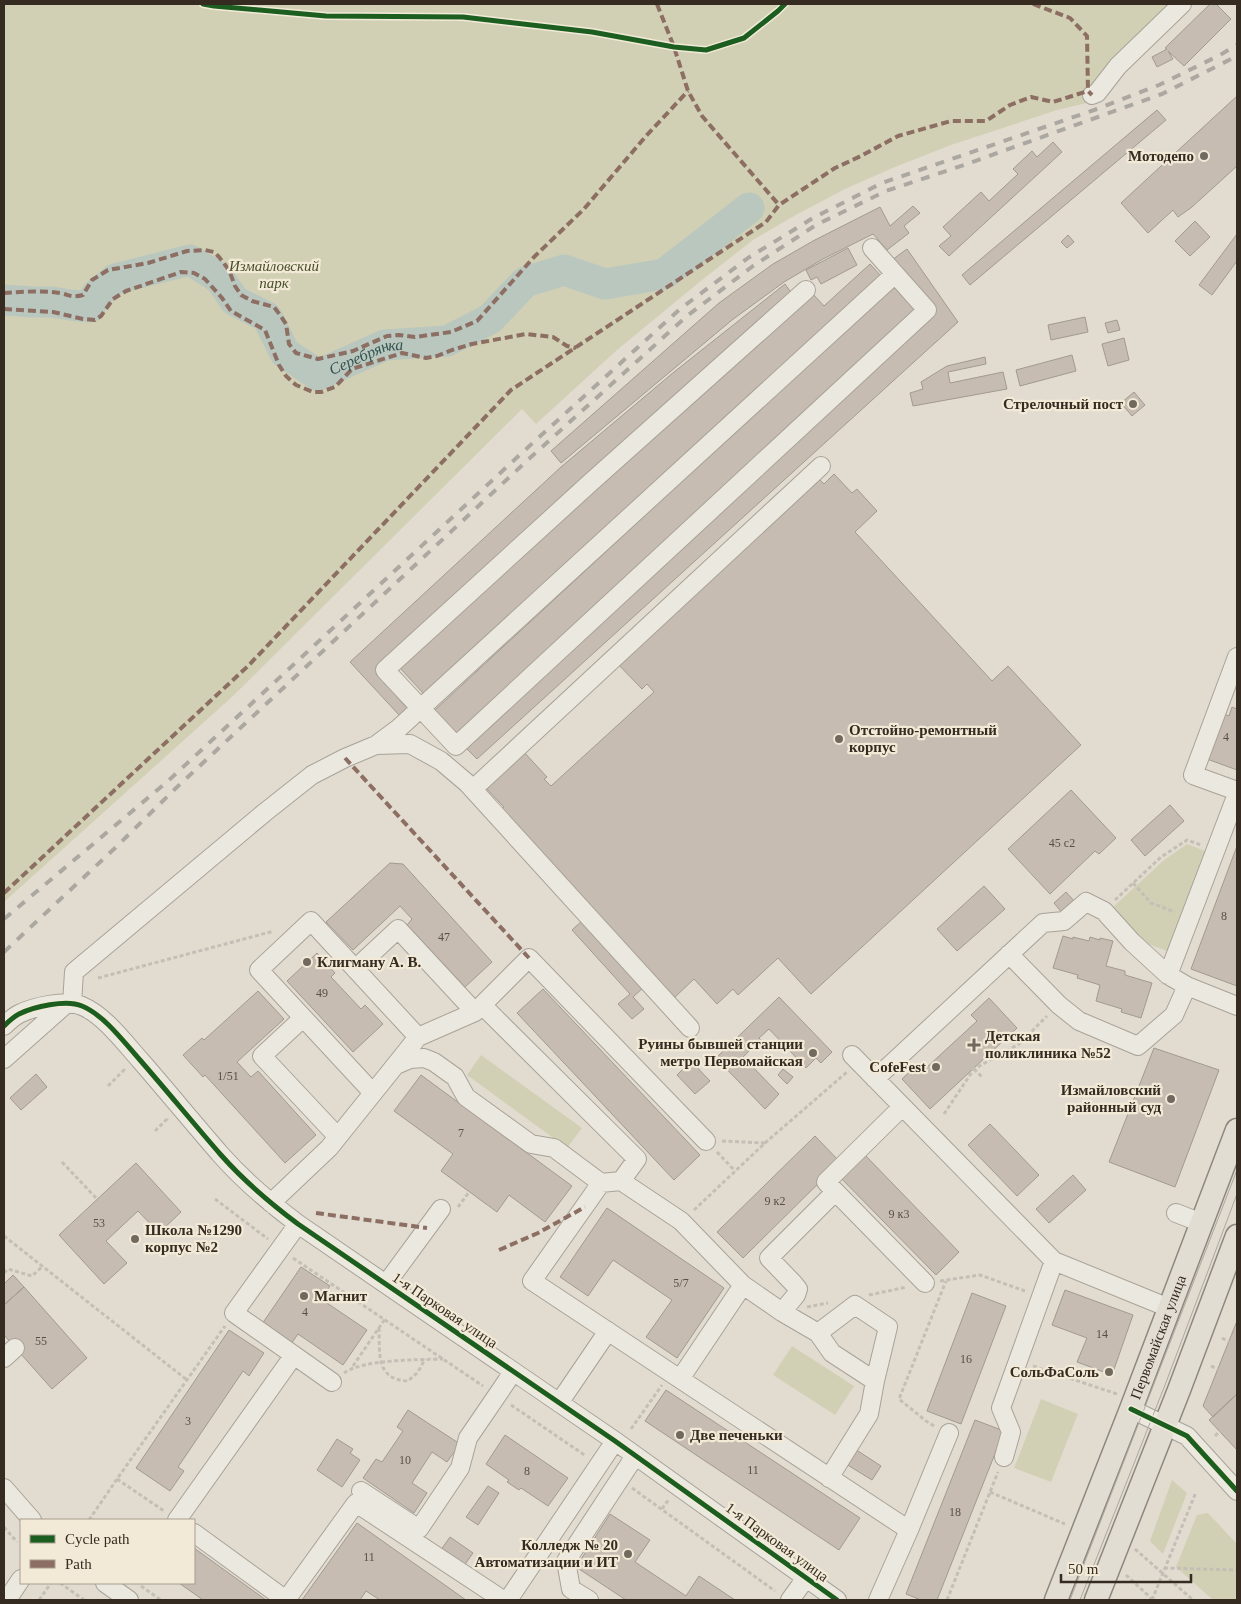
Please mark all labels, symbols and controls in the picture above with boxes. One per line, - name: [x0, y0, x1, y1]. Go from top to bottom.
- place label: Мотодепо: [1128, 148, 1194, 164]
- marker: Мотодепо: [1198, 150, 1210, 162]
- park label: Измайловский парк: [228, 258, 320, 291]
- water label: Серебрянка: [326, 335, 404, 378]
- place label: Стрелочный пост: [1003, 396, 1124, 412]
- marker: Стрелочный пост: [1127, 398, 1139, 410]
- place label: Отстойно-ремонтный корпус: [849, 722, 997, 755]
- house number: 4: [1223, 730, 1229, 744]
- marker: Отстойно-ремонтный корпус: [833, 733, 845, 745]
- house number: 45 с2: [1049, 836, 1075, 850]
- house number: 8: [1221, 909, 1227, 923]
- house number: 47: [438, 930, 450, 944]
- place label: Клигману А. В.: [317, 954, 421, 970]
- marker: Клигману А. В.: [301, 956, 313, 968]
- house number: 49: [316, 986, 328, 1000]
- place label: Детская поликлиника №52: [985, 1028, 1111, 1061]
- place label: Руины бывшей станции метро Первомайская: [638, 1036, 803, 1069]
- marker: Детская поликлиника №52: [967, 1038, 981, 1052]
- marker: Руины бывшей станции метро Первомайская: [807, 1047, 819, 1059]
- place label: CofeFest: [869, 1059, 926, 1075]
- marker: CofeFest: [930, 1061, 942, 1073]
- house number: 1/51: [217, 1069, 239, 1083]
- place label: Измайловский районный суд: [1061, 1082, 1161, 1115]
- marker: Измайловский районный суд: [1165, 1093, 1177, 1105]
- house number: 7: [458, 1126, 464, 1140]
- house number: 9 к2: [765, 1194, 785, 1208]
- house number: 9 к3: [889, 1207, 909, 1221]
- house number: 53: [93, 1216, 105, 1230]
- place label: Школа №1290 корпус №2: [145, 1222, 242, 1255]
- marker: Школа №1290 корпус №2: [129, 1233, 141, 1245]
- street label: 1-я Парковая улица: [389, 1269, 501, 1351]
- street label: Первомайская улица: [1127, 1273, 1189, 1401]
- house number: 5/7: [673, 1276, 689, 1290]
- place label: Магнит: [314, 1288, 368, 1304]
- marker: Магнит: [298, 1290, 310, 1302]
- house number: 4: [302, 1305, 308, 1319]
- house number: 14: [1096, 1327, 1108, 1341]
- house number: 55: [35, 1334, 47, 1348]
- house number: 16: [960, 1352, 972, 1366]
- place label: СольФаСоль: [1010, 1364, 1099, 1380]
- marker: СольФаСоль: [1103, 1366, 1115, 1378]
- house number: 3: [185, 1414, 191, 1428]
- place label: Две печеньки: [690, 1427, 783, 1443]
- marker: Две печеньки: [674, 1429, 686, 1441]
- house number: 10: [399, 1453, 411, 1467]
- house number: 11: [747, 1463, 759, 1477]
- house number: 8: [524, 1464, 530, 1478]
- street label: 1-я Парковая улица: [722, 1499, 832, 1585]
- house number: 18: [949, 1505, 961, 1519]
- legend: [20, 1519, 195, 1584]
- text: Cycle path: [65, 1531, 130, 1547]
- place label: Колледж № 20 Автоматизации и ИТ: [475, 1537, 618, 1570]
- marker: Колледж № 20 Автоматизации и ИТ: [622, 1548, 634, 1560]
- house number: 11: [363, 1550, 375, 1564]
- scale bar: [1061, 1552, 1191, 1584]
- text: Path: [65, 1556, 92, 1572]
- text: 50 m: [1068, 1561, 1099, 1577]

